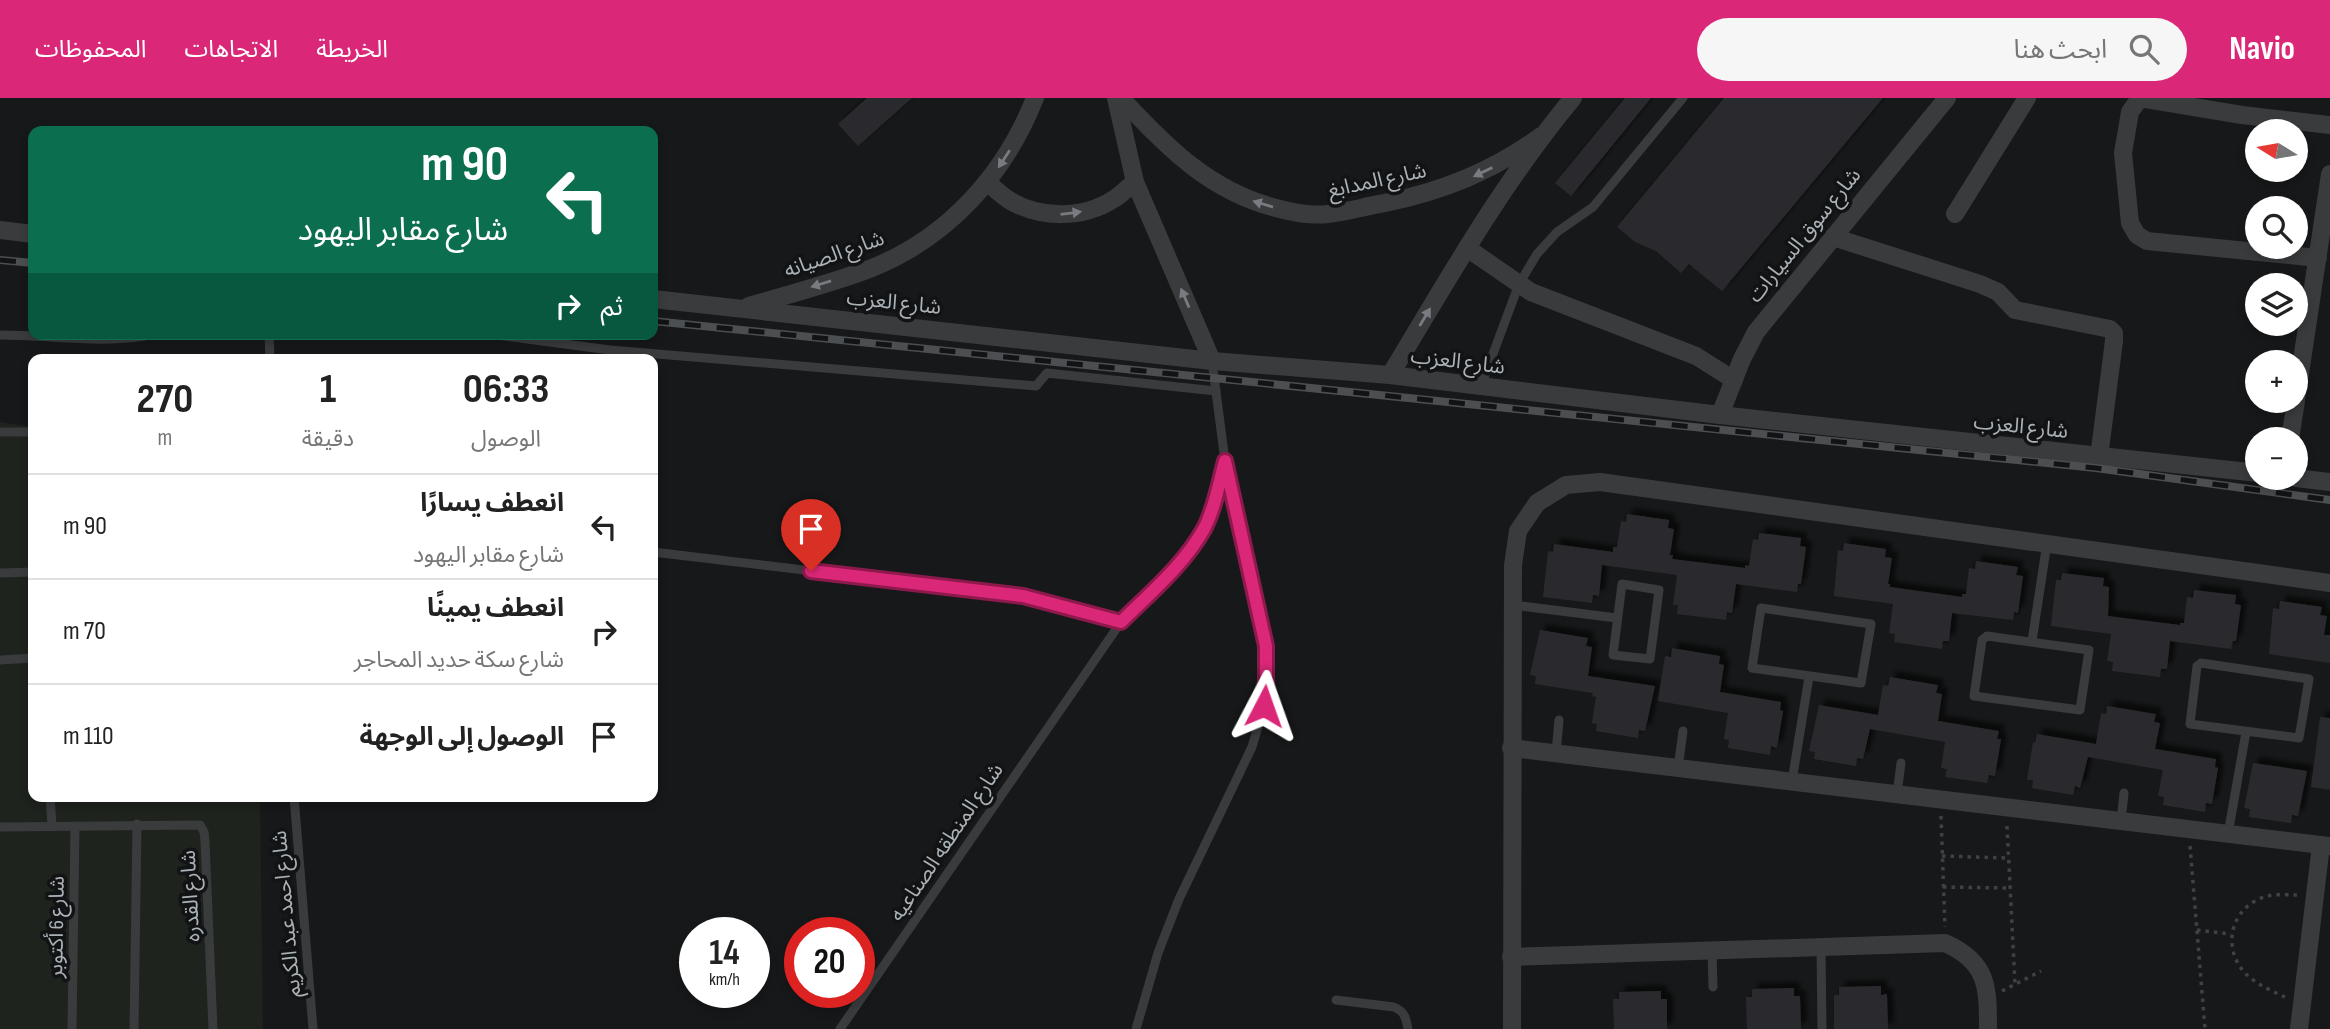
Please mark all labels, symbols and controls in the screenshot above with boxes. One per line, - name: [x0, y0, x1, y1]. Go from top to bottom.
- search box: [1697, 18, 2187, 81]
- text: Navio: [2229, 29, 2295, 69]
- icon: search: [2125, 30, 2163, 68]
- text: المحفوظات: [35, 35, 146, 64]
- text: الاتجاهات: [184, 35, 278, 64]
- text: الخريطة: [316, 35, 388, 64]
- text: ابحث هنا: [2014, 35, 2107, 66]
- north arrow: [2245, 119, 2308, 182]
- map controls: [2245, 119, 2308, 490]
- text: 90 m: [421, 136, 508, 195]
- one-way arrow: [998, 149, 1011, 168]
- icon: left: [532, 154, 623, 245]
- street label: شارع المدابغ: [1326, 158, 1429, 205]
- street label: شارع سوق السيارات: [1743, 163, 1868, 309]
- one-way arrow: [1473, 167, 1493, 178]
- button: search: [2245, 196, 2308, 259]
- one-way arrow: [1252, 199, 1273, 209]
- one-way arrow: [1061, 207, 1083, 218]
- text: شارع مقابر اليهود: [298, 211, 508, 250]
- street label: شارع الصيانه: [781, 226, 888, 285]
- button: layers: [2245, 273, 2308, 336]
- one-way arrow: [811, 280, 832, 290]
- street label: شارع العزب: [845, 285, 942, 322]
- icon: right: [549, 287, 587, 325]
- one-way arrow: [1179, 288, 1190, 309]
- text: ثم: [601, 292, 623, 323]
- one-way arrow: [1419, 307, 1432, 326]
- street label: شارع العزب: [1409, 343, 1507, 382]
- button: +: [2245, 350, 2308, 413]
- text: 1: [320, 364, 336, 415]
- text: 06:33: [463, 364, 549, 415]
- text: 270: [137, 374, 193, 425]
- street label: شارع العزب: [1972, 409, 2069, 446]
- text: m: [157, 424, 172, 452]
- text: دقيقة: [302, 425, 354, 453]
- text: الوصول: [471, 425, 541, 453]
- button: −: [2245, 427, 2308, 490]
- text: انعطف يسارًا: [420, 488, 564, 519]
- pin: [781, 499, 841, 571]
- icon: left: [585, 508, 623, 546]
- icon: arrive: [792, 510, 830, 548]
- text: 90 m: [63, 511, 107, 542]
- text: شارع مقابر اليهود: [413, 541, 564, 569]
- text: انعطف يمينًا: [427, 593, 564, 624]
- icon: right: [585, 613, 623, 651]
- text: 70 m: [63, 616, 106, 647]
- text: شارع سكة حديد المحاجر: [354, 646, 564, 674]
- position arrow: [1227, 669, 1301, 743]
- icon: arrive: [585, 718, 623, 756]
- text: 110 m: [63, 721, 114, 752]
- text: الوصول إلى الوجهة: [360, 722, 564, 753]
- street label: شارع المنطقه الصناعيه: [884, 759, 1010, 927]
- street label: شارع احمد عبد الكريم: [267, 829, 308, 998]
- street label: شارع القدره: [176, 849, 207, 942]
- street label: شارع 6 أكتوبر: [42, 876, 72, 979]
- speed limit sign: 20: [784, 917, 875, 1008]
- text: 14: [709, 932, 740, 975]
- text: km/h: [709, 969, 740, 990]

